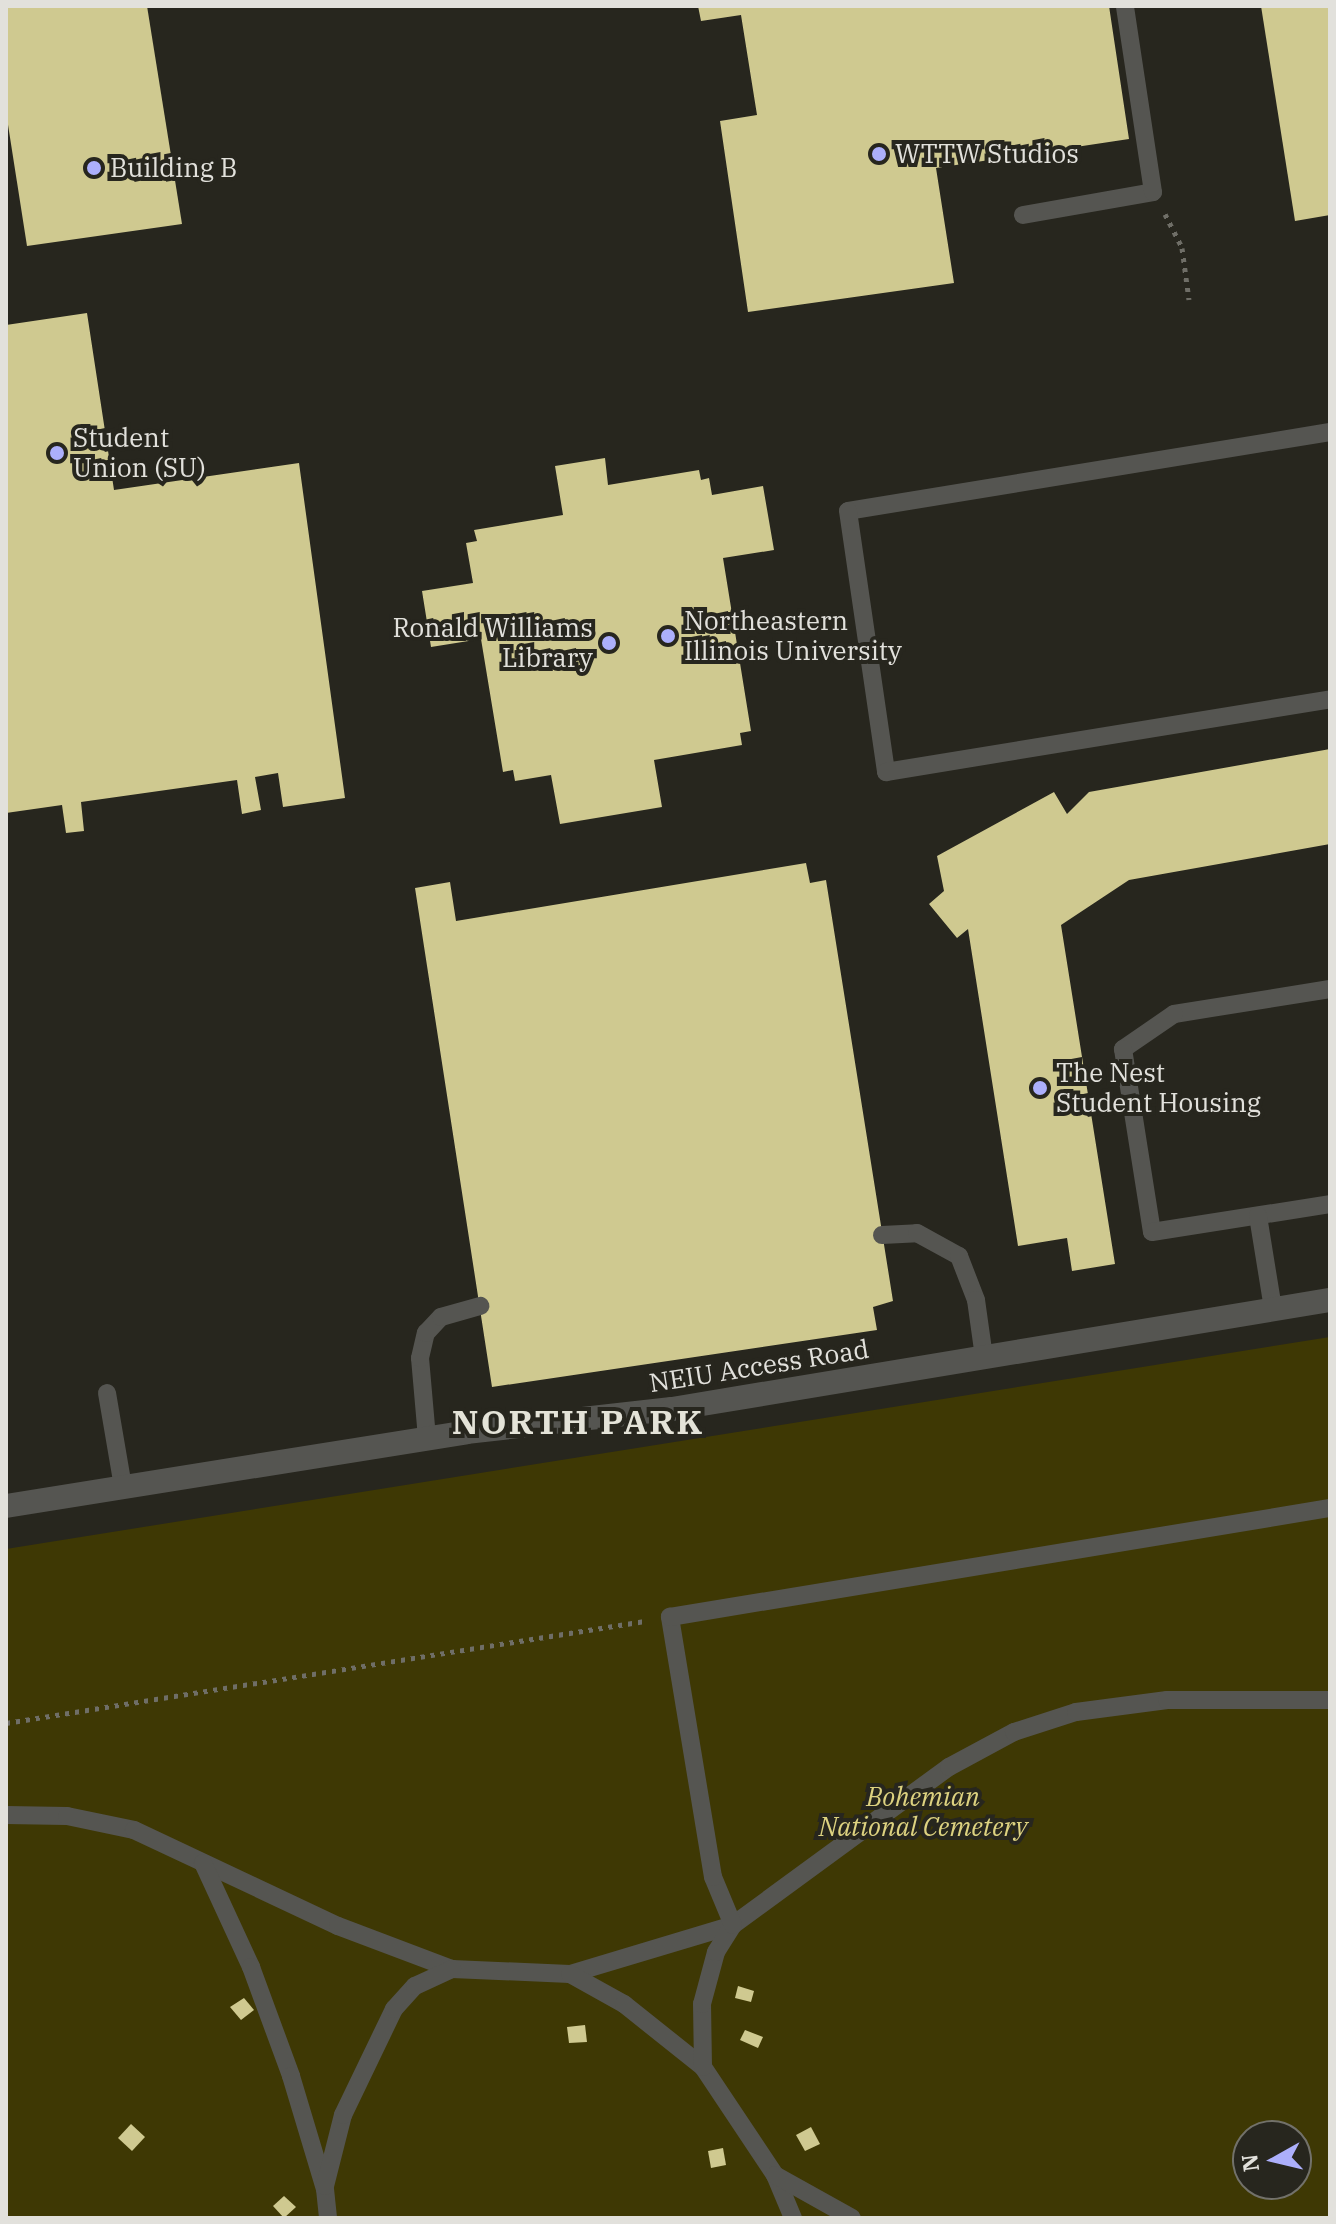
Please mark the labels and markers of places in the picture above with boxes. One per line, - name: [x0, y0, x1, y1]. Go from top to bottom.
- place label: WTTW Studios: [895, 138, 1079, 170]
- marker: WTTW Studios: [870, 145, 888, 163]
- place label: Building B: [110, 152, 237, 184]
- marker: Building B: [85, 159, 103, 177]
- place label: Student Union (SU): [73, 422, 206, 484]
- marker: Student Union (SU): [48, 444, 66, 462]
- place label: Northeastern Illinois University: [684, 605, 902, 666]
- place label: Ronald Williams Library: [392, 612, 593, 674]
- marker: Northeastern Illinois University: [659, 627, 677, 645]
- marker: Ronald Williams Library: [600, 634, 618, 652]
- place label: The Nest Student Housing: [1056, 1057, 1261, 1118]
- marker: The Nest Student Housing: [1031, 1079, 1049, 1097]

